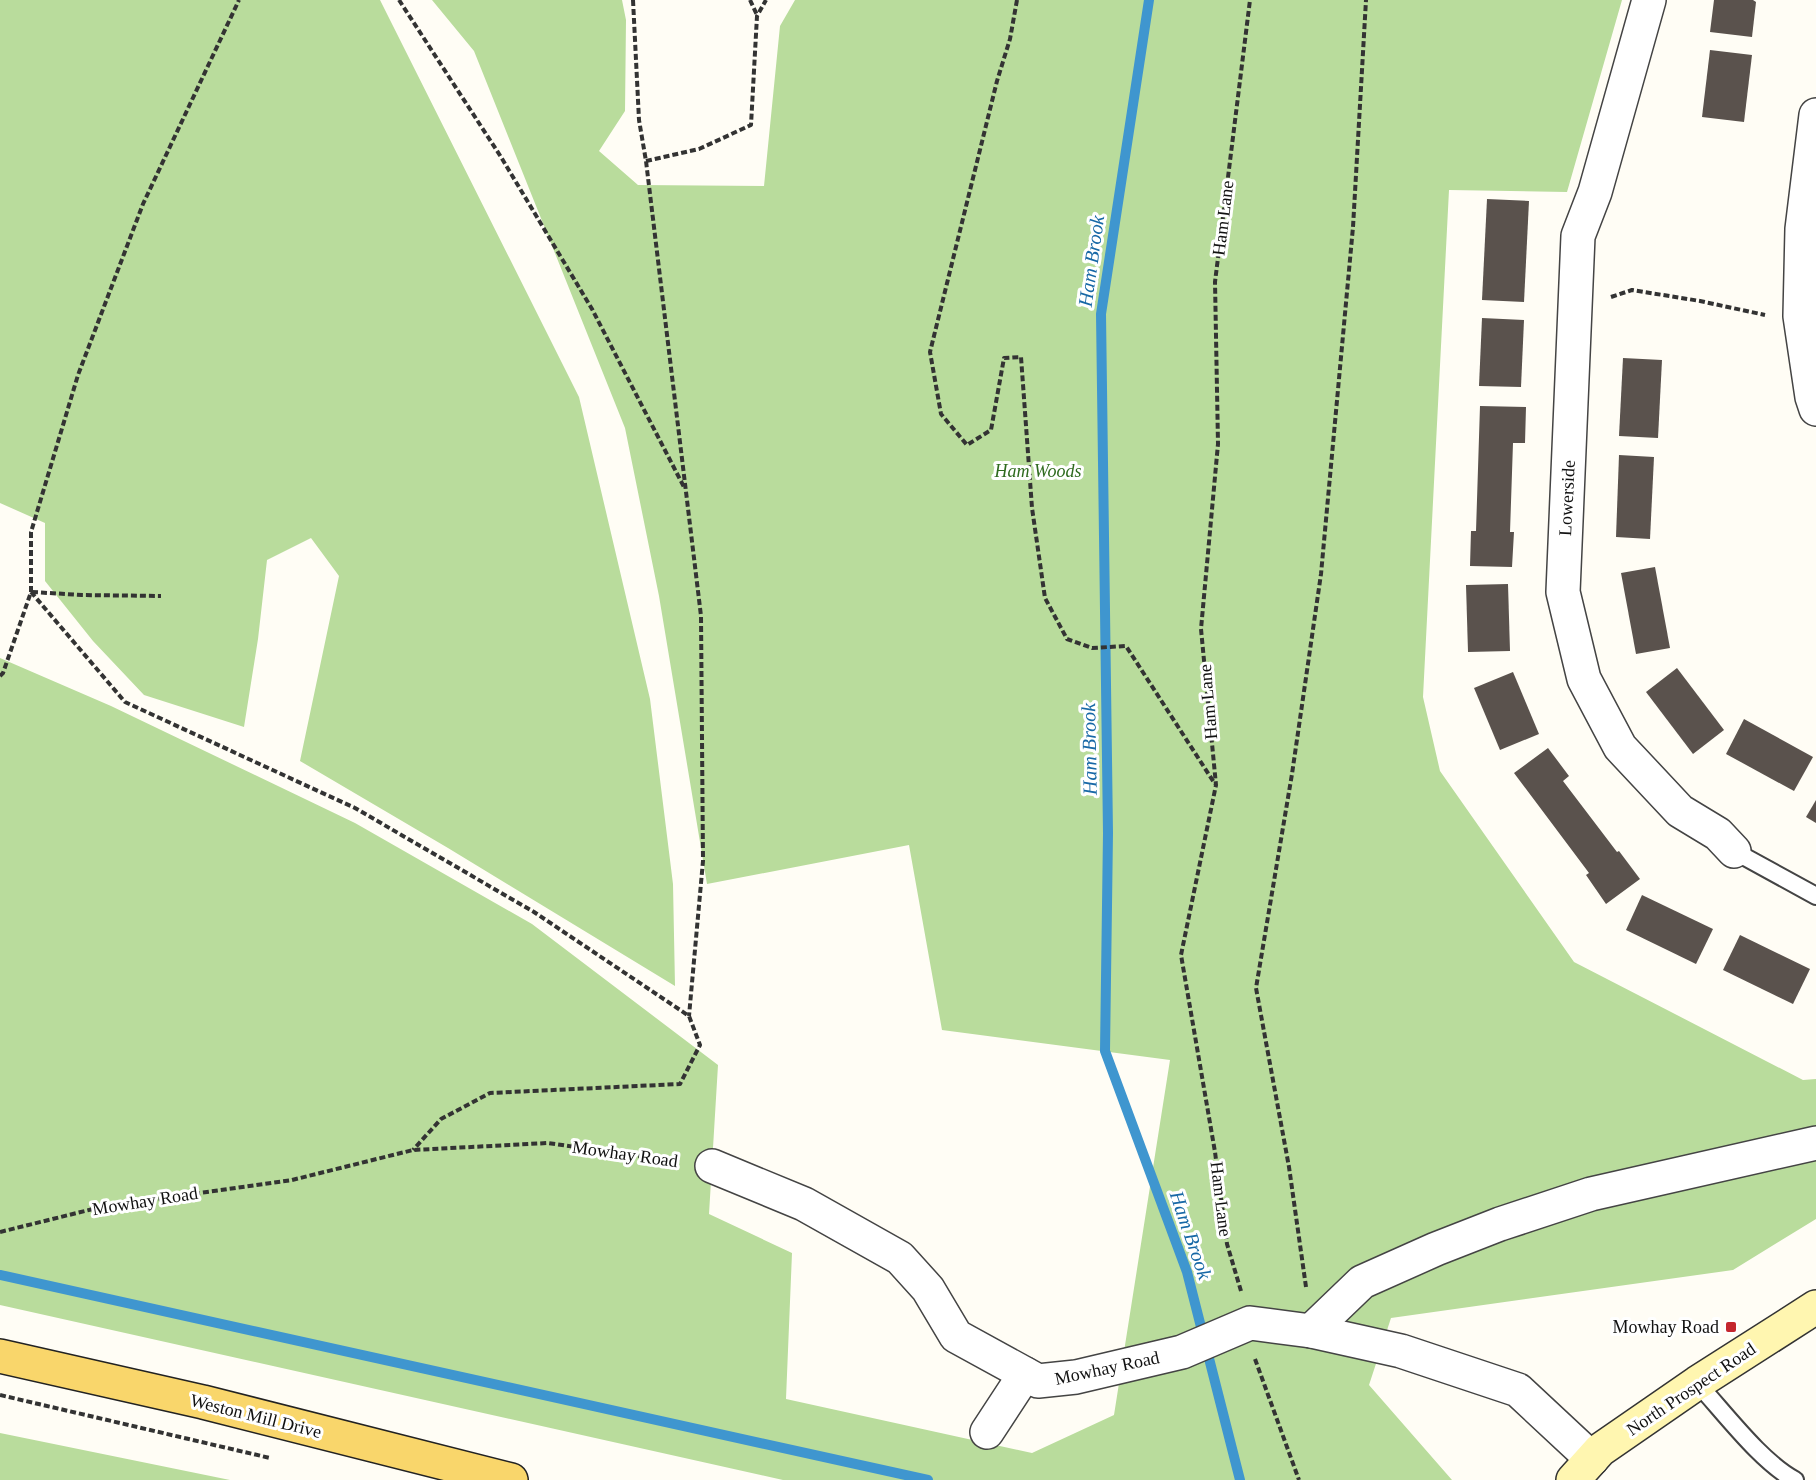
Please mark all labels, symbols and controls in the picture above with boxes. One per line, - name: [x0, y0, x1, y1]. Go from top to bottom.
- street label: Ham Lane: [1208, 179, 1238, 257]
- water label: Ham Brook: [1074, 213, 1108, 309]
- street label: Lowerside: [1555, 460, 1579, 536]
- park label: Ham Woods: [994, 461, 1081, 481]
- street label: Ham Lane: [1195, 664, 1221, 740]
- water label: Ham Brook: [1077, 702, 1101, 796]
- street label: Mowhay Road: [571, 1137, 679, 1171]
- street label: Ham Lane: [1206, 1160, 1236, 1238]
- street label: Mowhay Road: [91, 1183, 199, 1219]
- water label: Ham Brook: [1165, 1187, 1217, 1283]
- place label: Mowhay Road: [1613, 1317, 1719, 1337]
- marker: Mowhay Road: [1724, 1320, 1738, 1334]
- street label: North Prospect Road: [1623, 1338, 1759, 1440]
- street label: Mowhay Road: [1053, 1347, 1161, 1389]
- street label: Weston Mill Drive: [188, 1390, 324, 1442]

